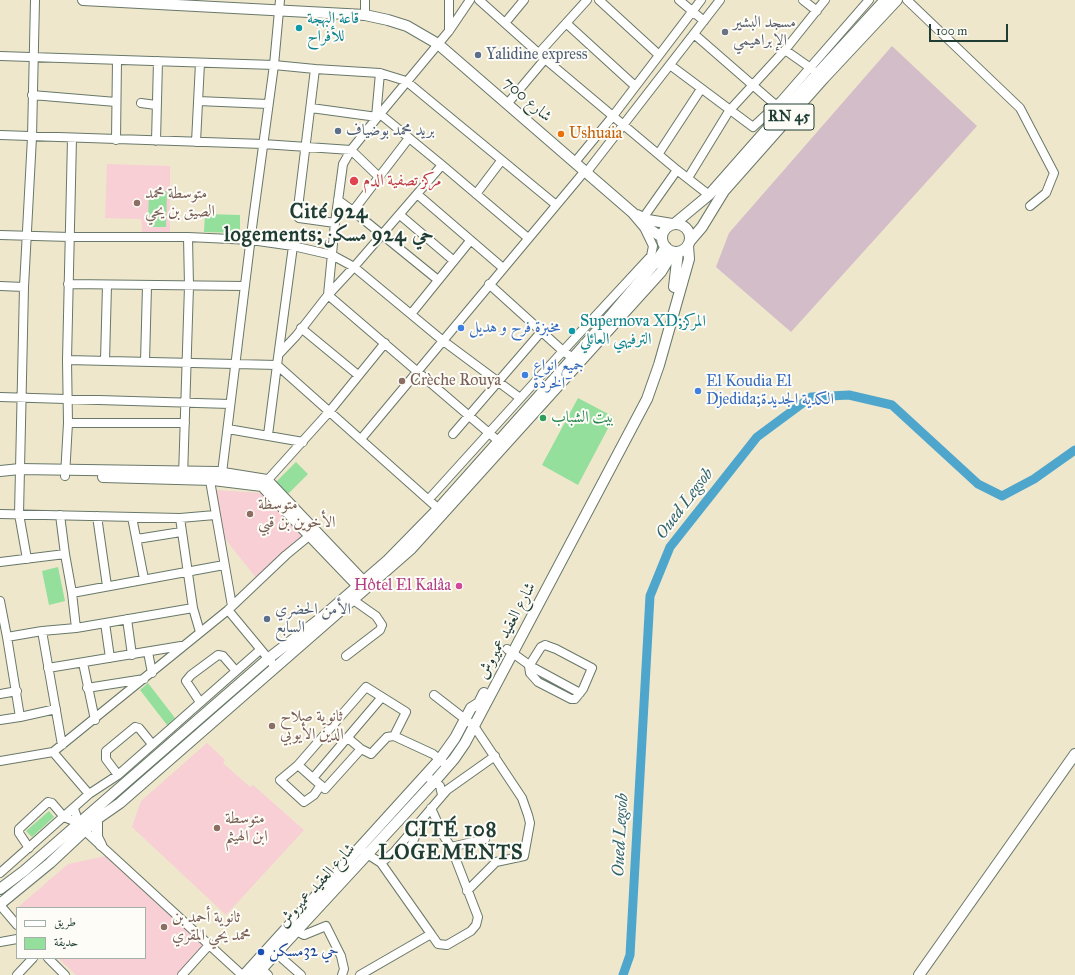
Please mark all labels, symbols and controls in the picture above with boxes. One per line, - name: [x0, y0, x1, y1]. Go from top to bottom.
- place label: قاعة البهجة للأفراح: [307, 9, 359, 47]
- place label: مسجد البشير الإبراهيمي: [733, 13, 796, 51]
- scale bar: [931, 16, 1010, 42]
- marker: قاعة البهجة للأفراح: [294, 23, 304, 33]
- text: 100 m: [936, 24, 967, 38]
- marker: مسجد البشير الإبراهيمي: [720, 27, 730, 37]
- place label: Yalidine express: [486, 45, 588, 65]
- marker: Yalidine express: [473, 50, 483, 60]
- street label: شارع 700: [499, 74, 555, 126]
- road number: RN 45: [764, 104, 814, 130]
- place label: بريد محمد بوضياف: [346, 121, 434, 141]
- place label: Ushuaia: [569, 124, 622, 144]
- marker: بريد محمد بوضياف: [333, 126, 343, 136]
- marker: Ushuaia: [556, 129, 566, 139]
- place label: مركز تصفية الدم: [363, 171, 442, 191]
- marker: مركز تصفية الدم: [348, 175, 360, 187]
- place label: متوسطة محمد الصيق بن يحي: [145, 184, 215, 222]
- marker: متوسطة محمد الصيق بن يحي: [132, 198, 142, 208]
- district label: Cité 924 logements;حي 924 مسكن: [232, 201, 426, 248]
- place label: Supernova XD;المركز الترفيهي العائلي: [580, 312, 706, 350]
- place label: مخبزة فرح و هديل: [469, 318, 560, 338]
- marker: مخبزة فرح و هديل: [456, 323, 466, 333]
- marker: Supernova XD;المركز الترفيهي العائلي: [567, 326, 577, 336]
- place label: جميع انواع الخردة: [533, 356, 584, 394]
- marker: جميع انواع الخردة: [520, 370, 530, 380]
- place label: Crèche Rouya: [410, 371, 501, 391]
- place label: El Koudia El Djedida;الكدية الجديدة: [706, 372, 834, 410]
- marker: Crèche Rouya: [397, 376, 407, 386]
- marker: El Koudia El Djedida;الكدية الجديدة: [693, 386, 703, 396]
- place label: بيت الشباب: [551, 408, 614, 428]
- marker: بيت الشباب: [538, 413, 548, 423]
- water label: Oued Legsob: [652, 465, 718, 543]
- place label: متوسطة الأخوين بن قبي: [258, 495, 336, 533]
- marker: متوسطة الأخوين بن قبي: [245, 509, 255, 519]
- place label: Hôtel El Kalâa: [354, 576, 451, 596]
- street label: شارع العقيد عميروش: [473, 579, 541, 683]
- marker: Hôtel El Kalâa: [454, 581, 464, 591]
- place label: الأمن الحضري السابع: [275, 600, 351, 638]
- marker: الأمن الحضري السابع: [262, 614, 272, 624]
- place label: ثانوية صلاح الدين الأيوبي: [280, 707, 344, 745]
- marker: ثانوية صلاح الدين الأيوبي: [267, 721, 277, 731]
- water label: Oued Legsob: [609, 793, 633, 877]
- place label: متوسطة ابن الهيثم: [225, 809, 268, 847]
- district label: CITÉ 108 LOGEMENTS: [378, 819, 524, 866]
- marker: متوسطة ابن الهيثم: [212, 823, 222, 833]
- street label: شارع العقيد عميروش: [274, 840, 360, 932]
- legend: [16, 907, 146, 959]
- place label: ثانوية أحمد بن محمد يحي المقري: [172, 908, 251, 946]
- text: طريق: [54, 915, 76, 929]
- marker: ثانوية أحمد بن محمد يحي المقري: [159, 922, 169, 932]
- text: حديقة: [54, 935, 78, 949]
- place label: حي 32مسكن: [269, 942, 339, 962]
- marker: حي 32مسكن: [256, 947, 266, 957]

